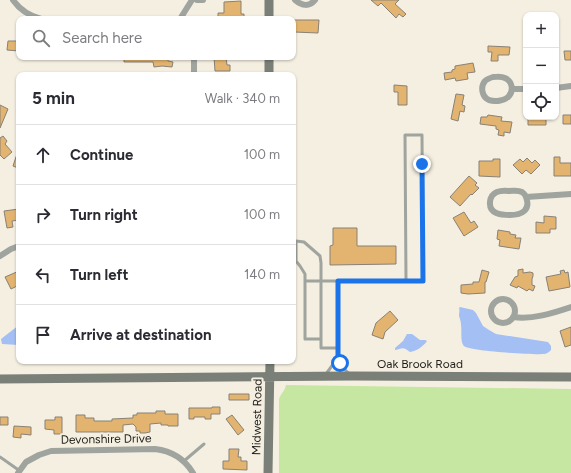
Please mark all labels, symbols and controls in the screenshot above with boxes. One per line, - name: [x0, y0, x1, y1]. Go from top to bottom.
- map controls: [523, 12, 559, 120]
- button: +: [523, 12, 559, 48]
- search box: [16, 16, 296, 60]
- icon: search: [30, 27, 52, 49]
- text: Search here: [62, 29, 142, 47]
- button: −: [523, 48, 559, 84]
- button: locate: [523, 84, 559, 120]
- text: 5 min: [32, 88, 75, 108]
- text: Walk · 340 m: [205, 91, 280, 106]
- icon: ahead: [32, 144, 54, 166]
- text: Continue: [70, 146, 133, 164]
- text: 100 m: [244, 147, 280, 162]
- route end: [413, 155, 431, 173]
- icon: right: [32, 204, 54, 226]
- text: Turn right: [70, 206, 138, 224]
- text: 100 m: [244, 207, 280, 222]
- icon: left: [32, 264, 54, 286]
- text: Turn left: [70, 266, 128, 284]
- text: 140 m: [244, 267, 280, 282]
- icon: arrive: [32, 324, 54, 346]
- text: Arrive at destination: [70, 326, 211, 344]
- route start: [331, 354, 349, 372]
- street label: Oak Brook Road: [377, 357, 463, 371]
- street label: Midwest Road: [249, 379, 265, 455]
- street label: Devonshire Drive: [60, 431, 152, 447]

